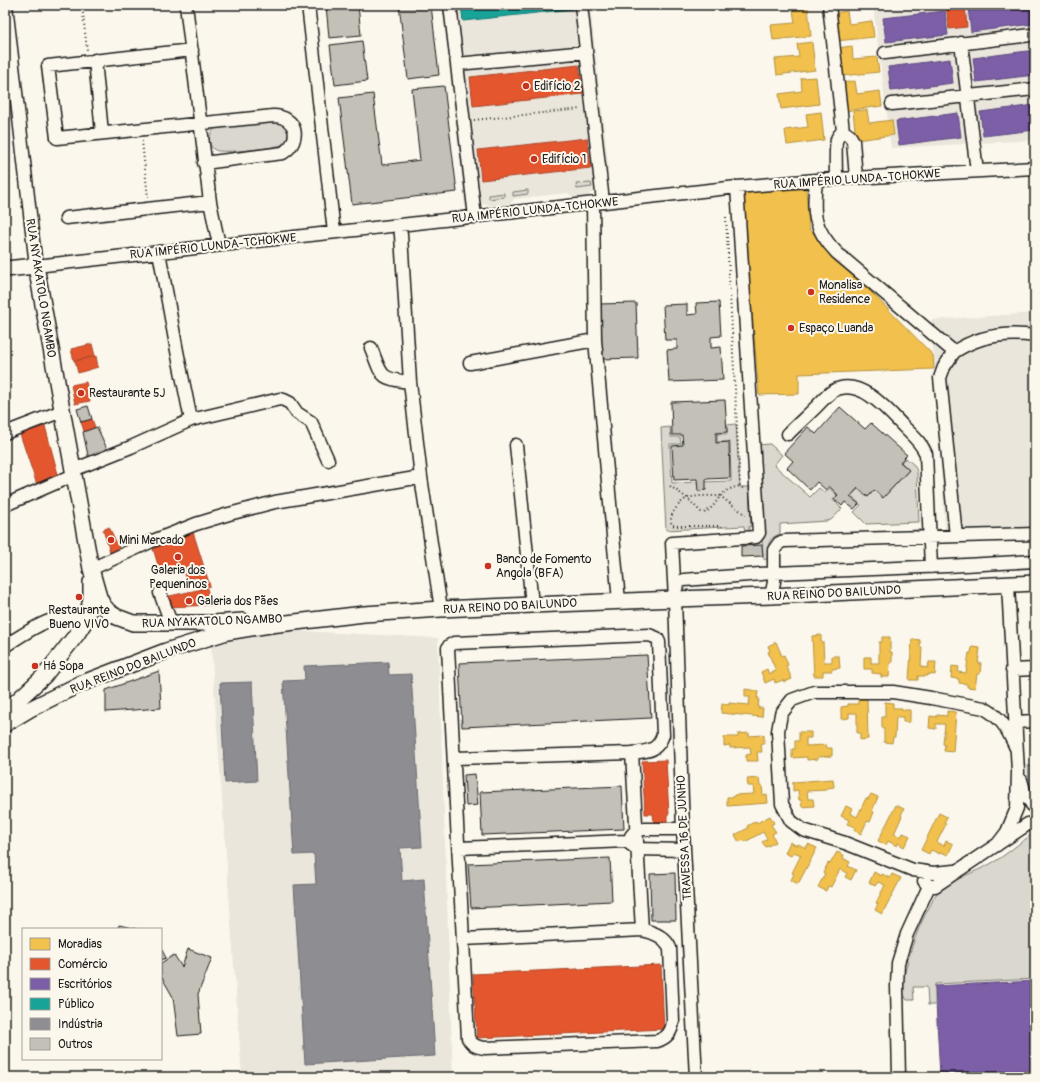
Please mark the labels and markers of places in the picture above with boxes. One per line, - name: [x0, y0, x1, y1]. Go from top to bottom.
- place label: Edifício 2: [534, 79, 581, 94]
- marker: Edifício 2: [521, 81, 531, 91]
- place label: Edifício 1: [542, 152, 586, 167]
- marker: Edifício 1: [529, 154, 539, 164]
- place label: Monalisa Residence: [819, 278, 870, 307]
- marker: Monalisa Residence: [806, 287, 816, 297]
- place label: Espaço Luanda: [799, 321, 874, 336]
- marker: Espaço Luanda: [786, 323, 796, 333]
- place label: Restaurante 5J: [89, 386, 165, 401]
- marker: Restaurante 5J: [76, 388, 86, 398]
- place label: Mini Mercado: [119, 533, 184, 548]
- marker: Mini Mercado: [106, 535, 116, 545]
- marker: Galeria dos Pequeninos: [173, 552, 183, 562]
- place label: Banco de Fomento Angola (BFA): [496, 552, 592, 581]
- marker: Banco de Fomento Angola (BFA): [483, 561, 493, 571]
- place label: Galeria dos Pequeninos: [149, 563, 207, 592]
- marker: Restaurante Bueno VIVO: [74, 592, 84, 602]
- place label: Galeria dos Pães: [197, 594, 279, 609]
- marker: Galeria dos Pães: [184, 596, 194, 606]
- place label: Restaurante Bueno VIVO: [48, 603, 110, 632]
- place label: Há Sopa: [43, 659, 84, 674]
- marker: Há Sopa: [30, 661, 40, 671]

